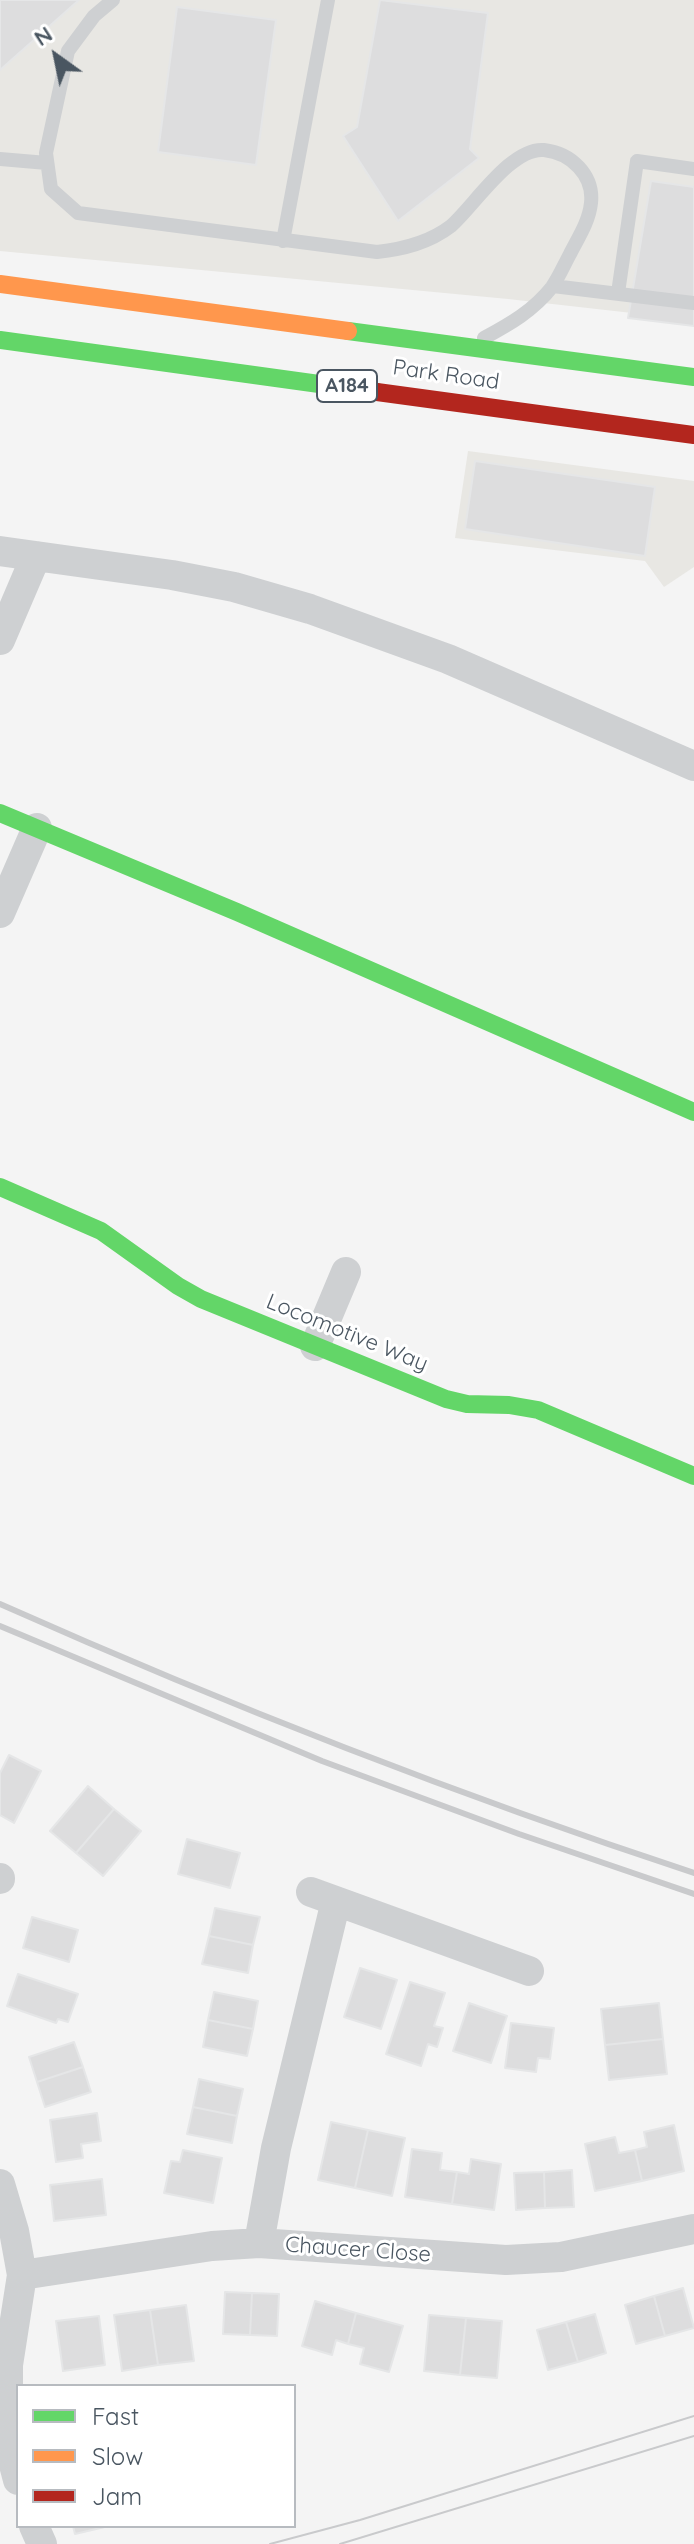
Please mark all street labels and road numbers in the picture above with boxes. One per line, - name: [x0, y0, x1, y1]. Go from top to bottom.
- street label: Park Road: [391, 354, 501, 396]
- road number: A184: [317, 370, 377, 402]
- street label: Locomotive Way: [262, 1289, 432, 1377]
- street label: Chaucer Close: [284, 2232, 432, 2268]

